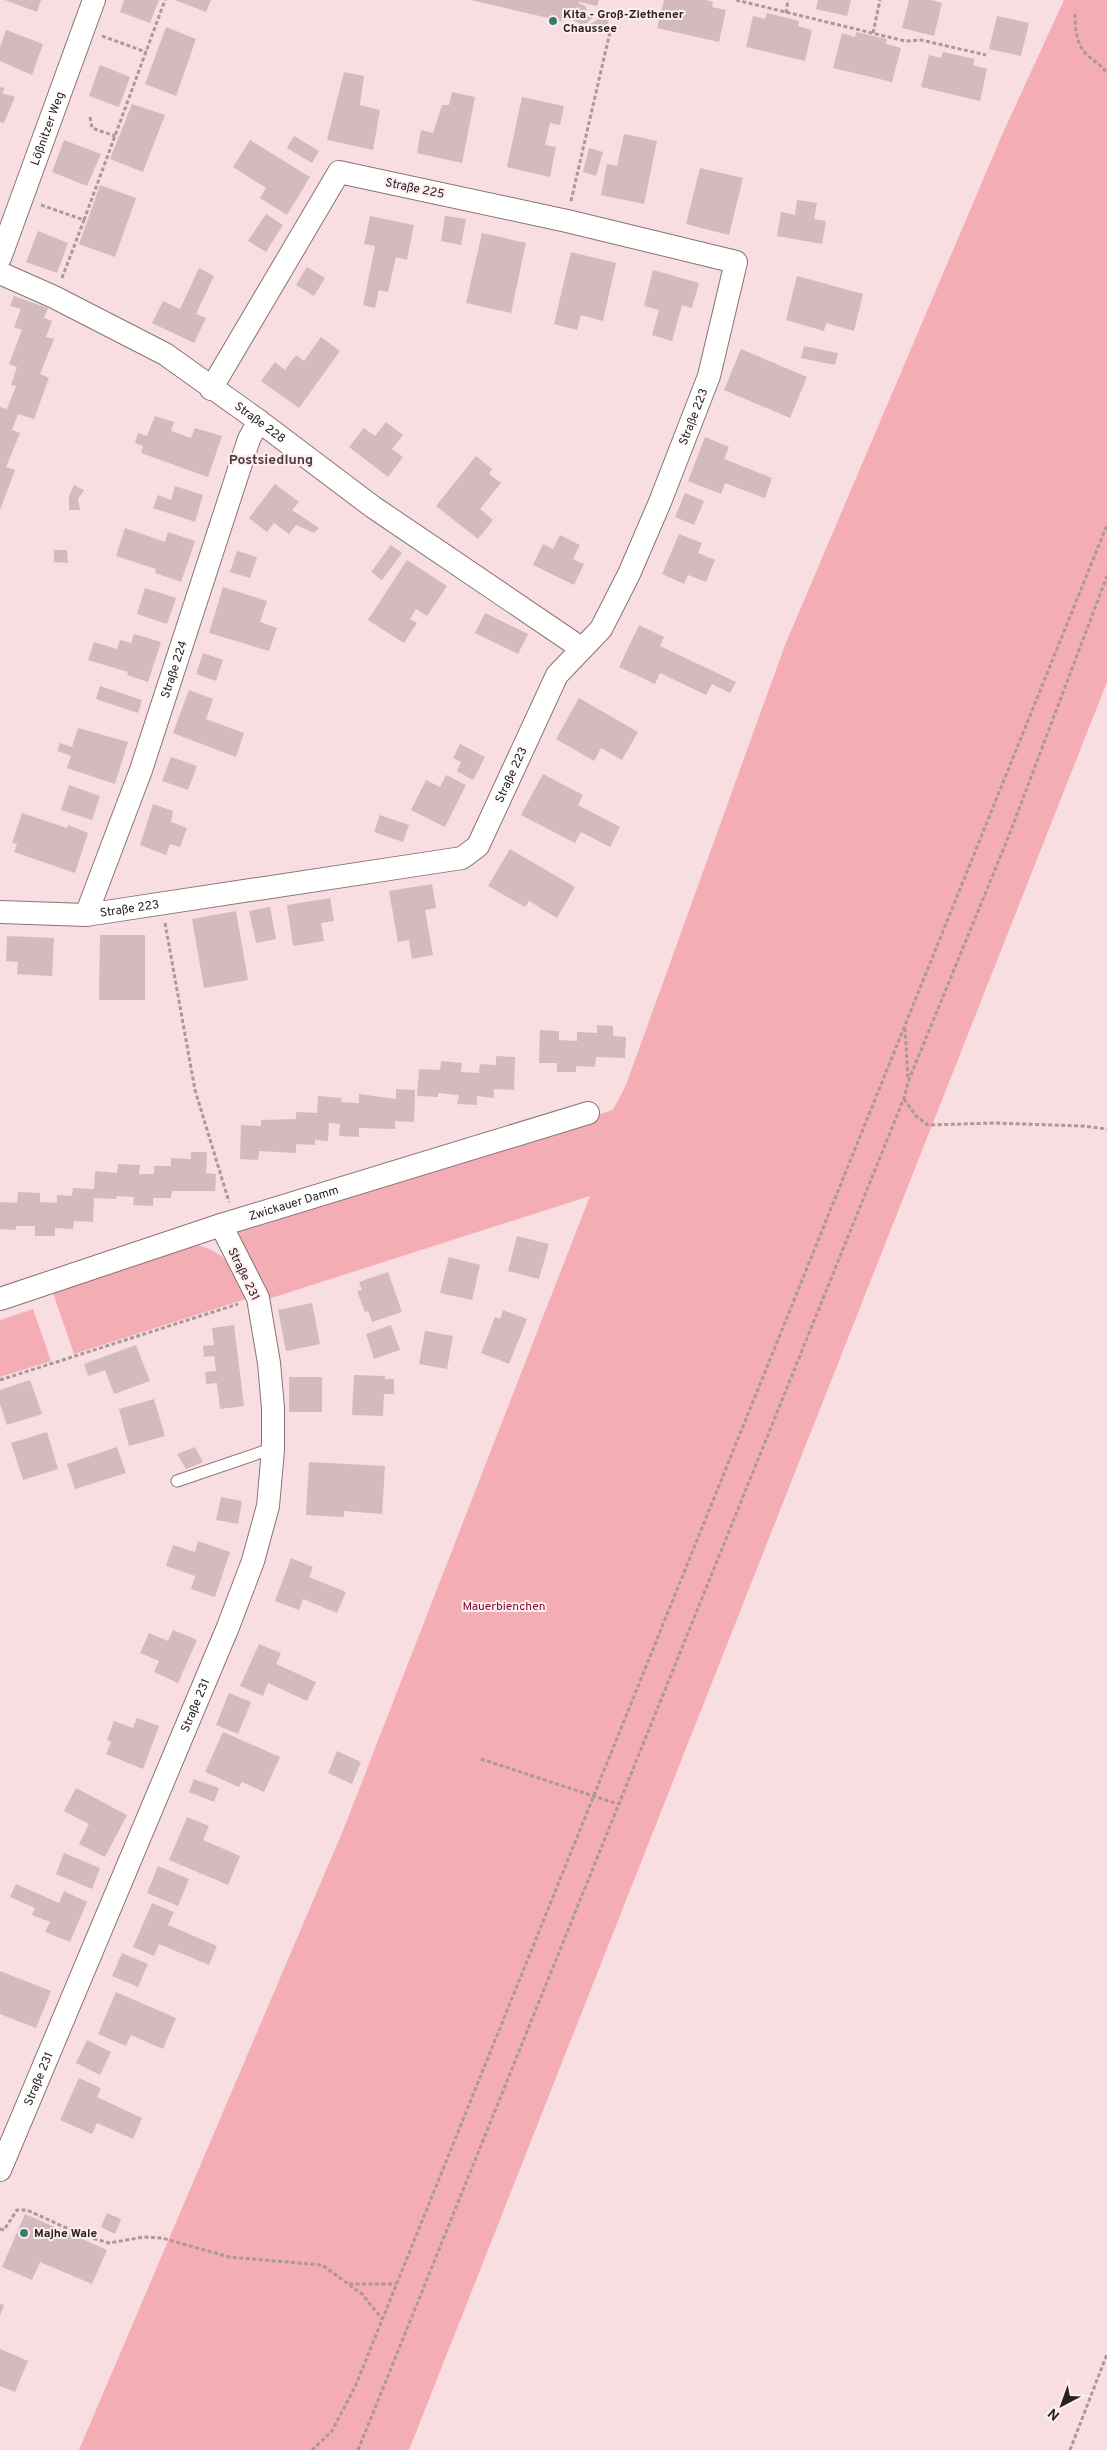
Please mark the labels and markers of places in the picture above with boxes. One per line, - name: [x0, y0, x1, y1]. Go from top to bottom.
- place label: Kita - Groß-Ziethener Chaussee: [563, 7, 684, 37]
- marker: Kita - Groß-Ziethener Chaussee: [547, 15, 559, 27]
- place label: Majhe Wale: [34, 2226, 97, 2242]
- marker: Majhe Wale: [18, 2227, 30, 2239]

